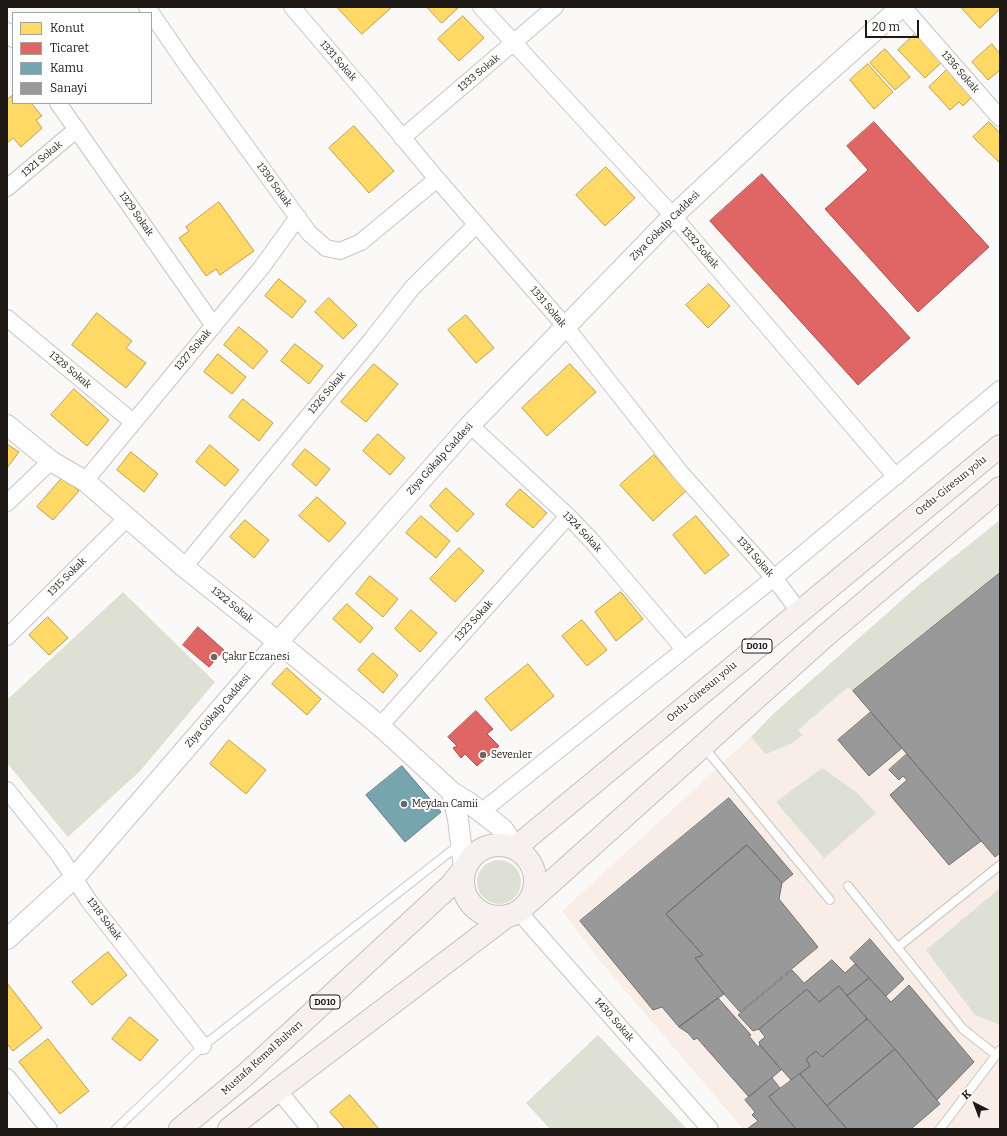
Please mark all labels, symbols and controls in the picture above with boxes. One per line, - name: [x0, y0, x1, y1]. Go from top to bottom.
- legend: [12, 12, 152, 104]
- scale bar: [867, 12, 921, 38]
- text: 20 m: [872, 20, 900, 34]
- text: Konut: [50, 21, 84, 35]
- street label: 1331 Sokak: [317, 38, 359, 84]
- text: Ticaret: [50, 41, 89, 55]
- street label: 1336 Sokak: [939, 49, 981, 95]
- street label: 1333 Sokak: [456, 52, 502, 94]
- text: Kamu: [50, 61, 83, 75]
- text: Sanayi: [50, 81, 87, 95]
- street label: 1321 Sokak: [19, 139, 65, 179]
- street label: 1330 Sokak: [254, 161, 294, 209]
- street label: Ziya Gökalp Caddesi: [628, 189, 702, 263]
- street label: 1329 Sokak: [116, 190, 156, 238]
- street label: 1332 Sokak: [679, 225, 721, 271]
- street label: 1331 Sokak: [528, 284, 568, 330]
- street label: 1327 Sokak: [172, 327, 214, 373]
- street label: 1328 Sokak: [46, 349, 94, 391]
- street label: 1326 Sokak: [306, 370, 348, 416]
- street label: Ziya Gökalp Caddesi: [404, 420, 476, 498]
- street label: Ordu-Giresun yolu: [913, 454, 989, 518]
- street label: 1324 Sokak: [560, 509, 604, 555]
- street label: 1331 Sokak: [734, 534, 776, 580]
- street label: 1315 Sokak: [45, 555, 89, 599]
- street label: 1322 Sokak: [208, 584, 256, 626]
- street label: 1323 Sokak: [452, 598, 496, 644]
- road number: D010: [742, 639, 772, 653]
- place label: Çakır Eczanesi: [222, 651, 290, 663]
- marker: Çakır Eczanesi: [209, 652, 219, 662]
- street label: Ordu-Giresun yolu: [665, 659, 739, 725]
- street label: Ziya Gökalp Caddesi: [183, 672, 253, 750]
- place label: Sevenler: [491, 749, 532, 761]
- marker: Sevenler: [478, 750, 488, 760]
- place label: Meydan Camii: [412, 798, 478, 810]
- marker: Meydan Camii: [399, 799, 409, 809]
- street label: 1318 Sokak: [84, 895, 124, 943]
- road number: D010: [310, 995, 340, 1009]
- street label: 1430. Sokak: [592, 996, 636, 1044]
- street label: Mustafa Kemal Bulvarı: [219, 1018, 305, 1098]
- north arrow: [955, 1084, 995, 1124]
- text: K: [959, 1087, 974, 1102]

